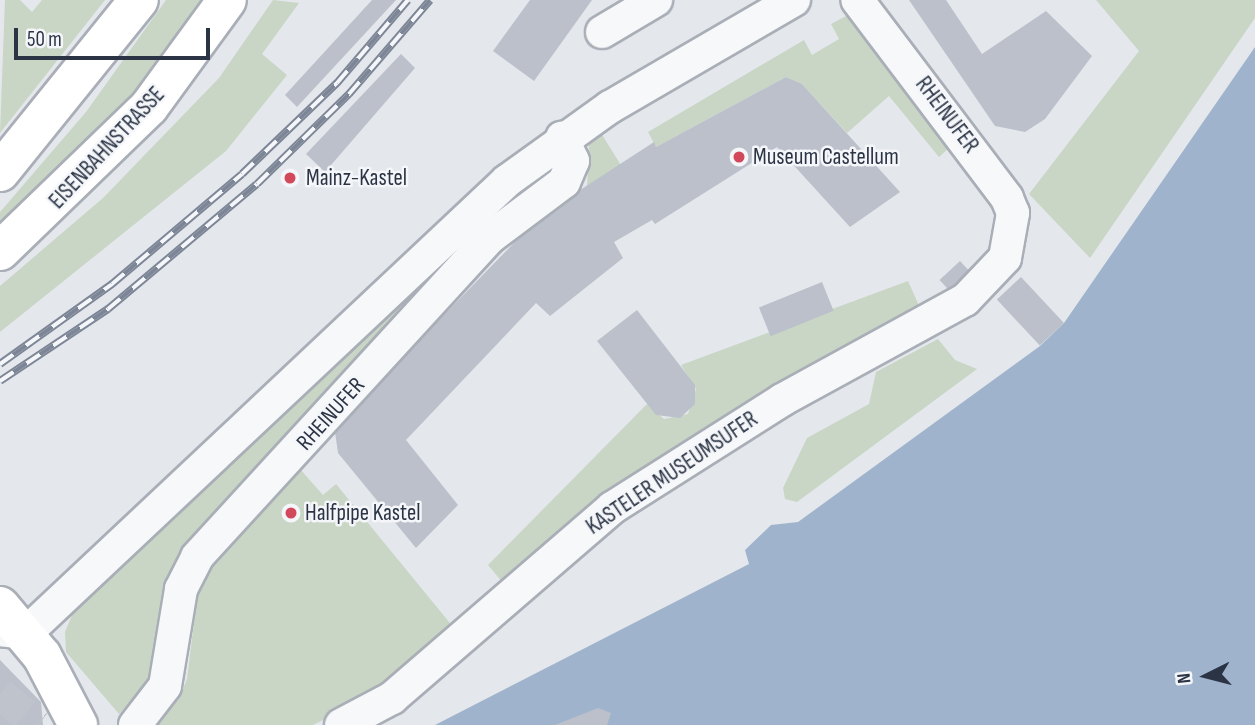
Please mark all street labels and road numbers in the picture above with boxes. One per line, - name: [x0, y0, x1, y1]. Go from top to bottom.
- street label: RHEINUFER: [909, 71, 985, 159]
- street label: EISENBAHNSTRASSE: [43, 81, 171, 215]
- street label: RHEINUFER: [291, 372, 371, 456]
- street label: KASTELER MUSEUMSUFER: [581, 405, 763, 541]

